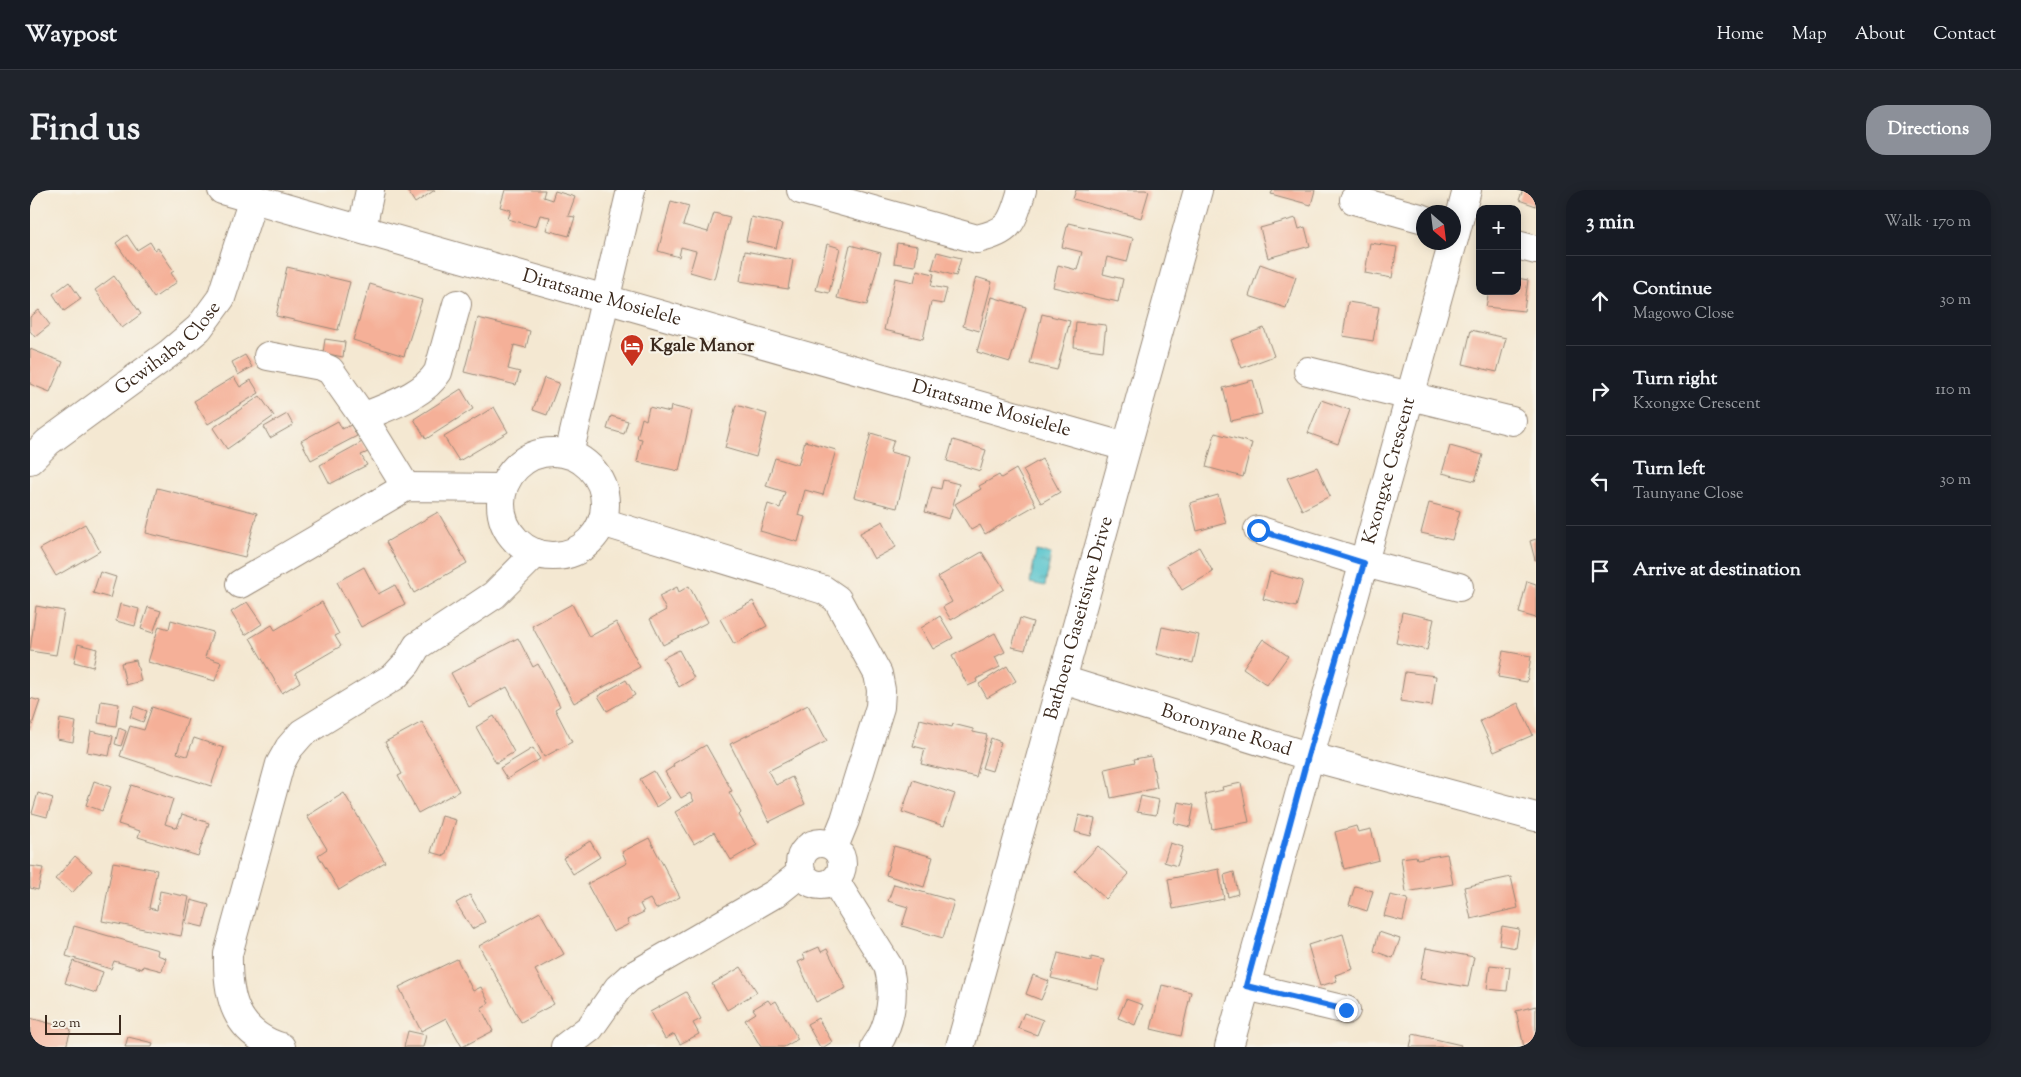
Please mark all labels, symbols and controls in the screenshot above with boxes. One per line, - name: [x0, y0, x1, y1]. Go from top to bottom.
- text: Waypost: [25, 18, 117, 52]
- text: Home: [1717, 22, 1764, 48]
- text: Map: [1792, 22, 1827, 48]
- text: About: [1855, 22, 1905, 48]
- text: Contact: [1933, 22, 1996, 48]
- text: Find us: [30, 105, 140, 156]
- button: Directions: [1866, 105, 1991, 155]
- north arrow: [1416, 205, 1461, 250]
- map controls: [1476, 205, 1521, 295]
- button: +: [1476, 205, 1521, 250]
- text: 3 min: [1586, 208, 1635, 238]
- text: Walk · 170 m: [1884, 211, 1971, 234]
- button: −: [1476, 250, 1521, 295]
- street label: Diratsame Mosielele: [519, 263, 685, 334]
- text: Continue: [1633, 276, 1712, 303]
- icon: ahead: [1586, 287, 1614, 315]
- text: 30 m: [1940, 289, 1971, 312]
- street label: Gcwihaba Close: [109, 296, 228, 402]
- text: Magowo Close: [1633, 303, 1734, 326]
- hotel icon: Kgale Manor: [619, 333, 645, 367]
- place label: Kgale Manor: [650, 333, 755, 360]
- text: Turn right: [1633, 366, 1717, 393]
- street label: Diratsame Mosielele: [909, 373, 1074, 444]
- icon: right: [1586, 377, 1614, 405]
- text: 110 m: [1935, 379, 1971, 402]
- text: Kxongxe Crescent: [1633, 393, 1760, 416]
- street label: Kxongxe Crescent: [1356, 394, 1423, 547]
- text: Turn left: [1633, 456, 1705, 483]
- icon: left: [1586, 467, 1614, 495]
- text: 30 m: [1940, 469, 1971, 492]
- text: Taunyane Close: [1633, 483, 1743, 506]
- street label: Bathoen Gaseitsiwe Drive: [1038, 513, 1120, 723]
- route start: [1247, 519, 1270, 542]
- icon: arrive: [1586, 557, 1614, 585]
- text: Arrive at destination: [1633, 557, 1801, 584]
- street label: Boronyane Road: [1158, 698, 1295, 764]
- route end: [1335, 999, 1358, 1022]
- scale bar: [45, 1012, 121, 1035]
- text: 20 m: [52, 1014, 81, 1034]

